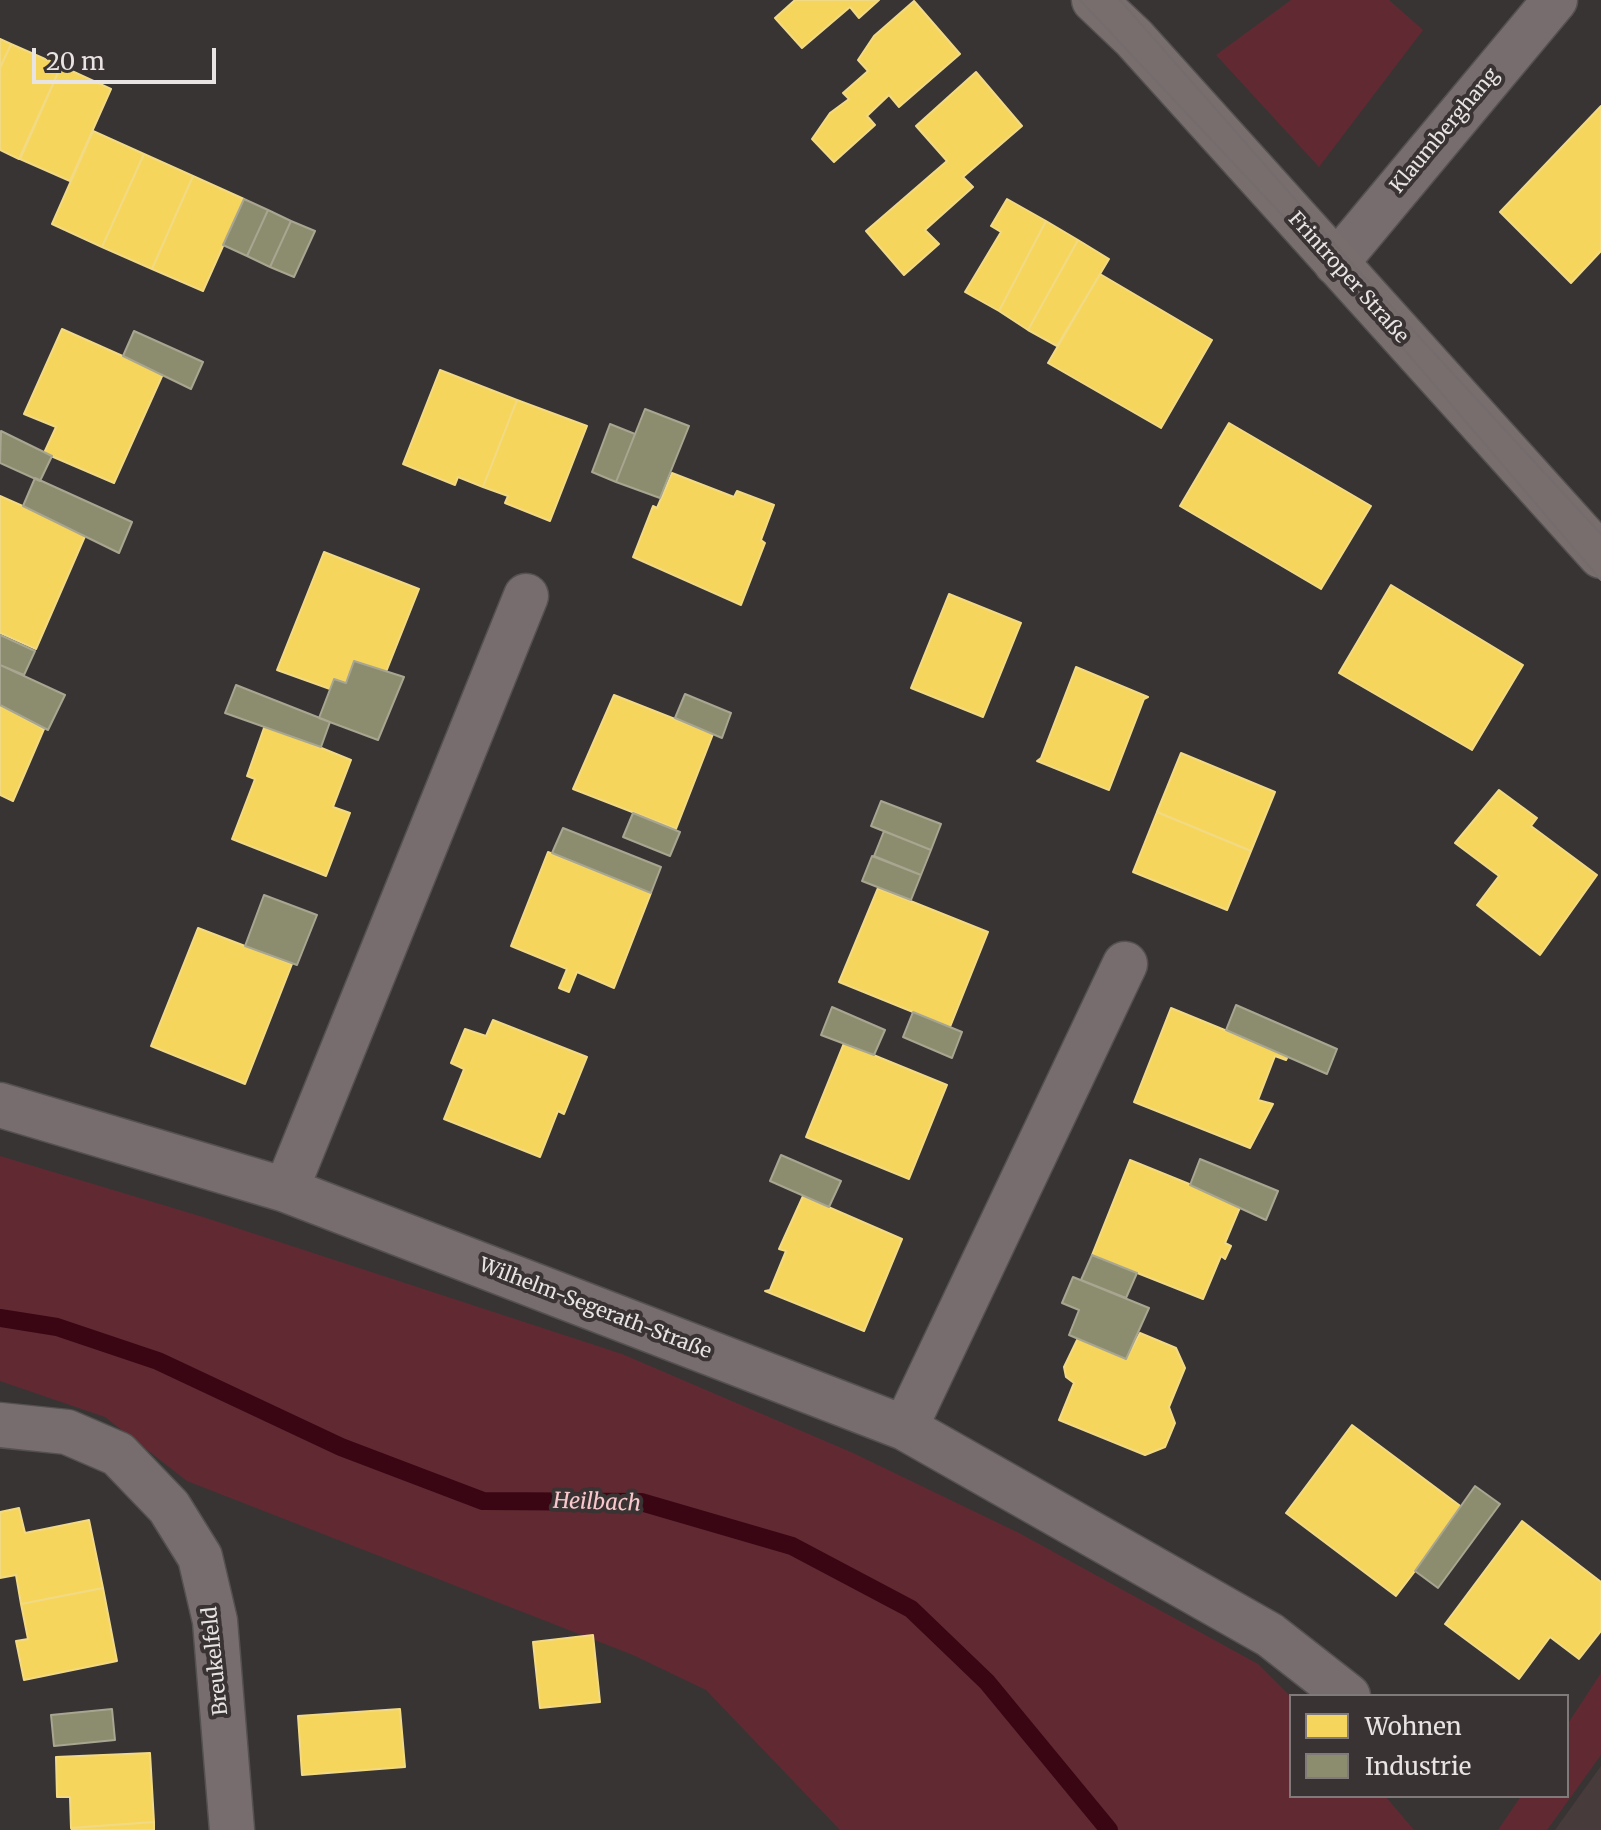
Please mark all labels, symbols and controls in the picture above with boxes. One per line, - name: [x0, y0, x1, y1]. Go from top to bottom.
- scale bar: [36, 32, 220, 82]
- text: 20 m: [46, 46, 105, 77]
- street label: Klaumberghang: [1386, 64, 1504, 198]
- street label: Frintroper Straße: [1283, 208, 1413, 348]
- street label: Wilhelm-Segerath-Straße: [475, 1254, 715, 1364]
- water label: Heilbach: [553, 1488, 641, 1518]
- street label: Breukelfeld: [198, 1605, 234, 1717]
- legend: [1289, 1694, 1569, 1798]
- text: Wohnen: [1365, 1711, 1462, 1742]
- text: Industrie: [1365, 1751, 1471, 1782]

